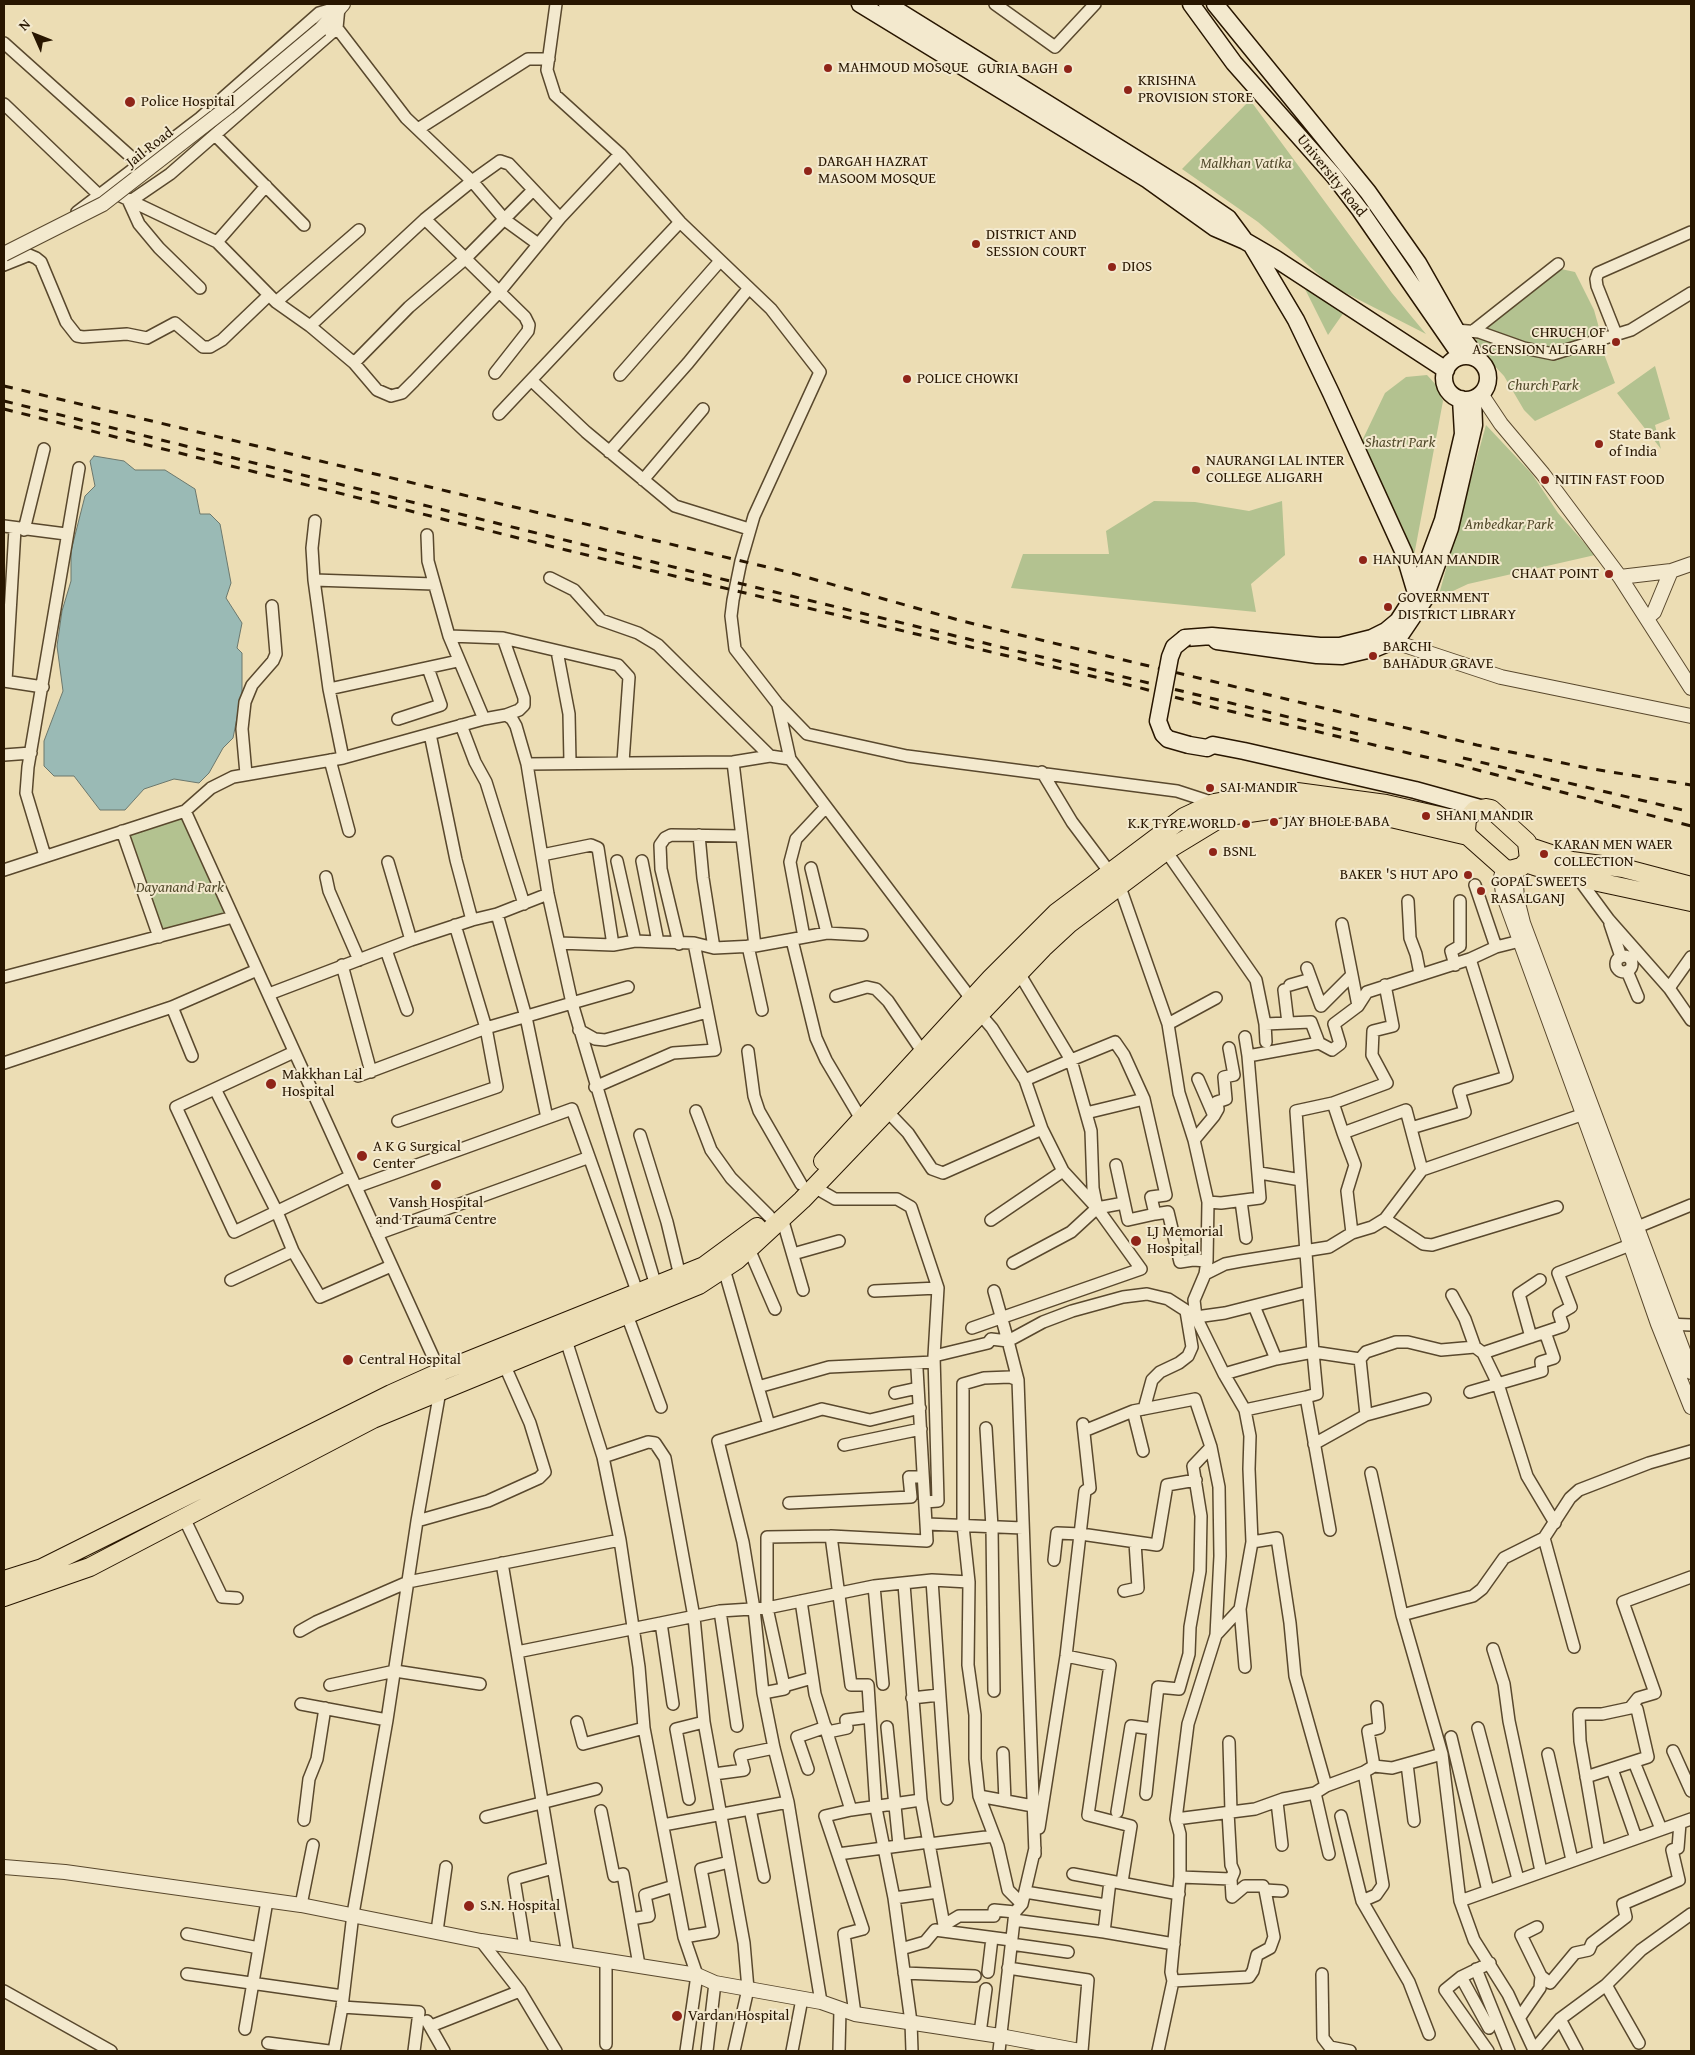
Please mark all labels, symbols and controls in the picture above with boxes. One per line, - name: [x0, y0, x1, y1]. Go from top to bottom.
- north arrow: [10, 10, 60, 60]
- text: N: [14, 14, 35, 35]
- place label: MAHMOUD MOSQUE: [838, 59, 968, 77]
- place label: GURIA BAGH: [977, 60, 1058, 78]
- marker: MAHMOUD MOSQUE: [822, 62, 834, 74]
- marker: GURIA BAGH: [1062, 63, 1074, 75]
- place label: KRISHNA PROVISION STORE: [1138, 72, 1253, 107]
- marker: KRISHNA PROVISION STORE: [1122, 84, 1134, 96]
- place label: Police Hospital: [141, 93, 235, 111]
- marker: Police Hospital: [123, 95, 137, 109]
- street label: Jail Road: [123, 124, 177, 172]
- street label: University Road: [1292, 131, 1370, 221]
- place label: DARGAH HAZRAT MASOOM MOSQUE: [818, 153, 936, 188]
- park label: Malkhan Vatika: [1200, 155, 1292, 173]
- marker: DARGAH HAZRAT MASOOM MOSQUE: [802, 165, 814, 177]
- place label: DISTRICT AND SESSION COURT: [986, 226, 1086, 261]
- marker: DISTRICT AND SESSION COURT: [970, 238, 982, 250]
- place label: DIOS: [1122, 258, 1152, 276]
- marker: DIOS: [1106, 261, 1118, 273]
- place label: CHRUCH OF ASCENSION ALIGARH: [1472, 324, 1606, 359]
- marker: CHRUCH OF ASCENSION ALIGARH: [1610, 336, 1622, 348]
- place label: POLICE CHOWKI: [917, 370, 1019, 388]
- marker: POLICE CHOWKI: [901, 373, 913, 385]
- park label: Church Park: [1508, 377, 1578, 395]
- place label: State Bank of India: [1609, 426, 1676, 461]
- park label: Shastri Park: [1365, 434, 1435, 452]
- marker: State Bank of India: [1593, 438, 1605, 450]
- place label: NAURANGI LAL INTER COLLEGE ALIGARH: [1206, 452, 1345, 487]
- marker: NAURANGI LAL INTER COLLEGE ALIGARH: [1190, 464, 1202, 476]
- place label: NITIN FAST FOOD: [1555, 471, 1665, 489]
- marker: NITIN FAST FOOD: [1539, 474, 1551, 486]
- park label: Ambedkar Park: [1465, 516, 1553, 534]
- place label: HANUMAN MANDIR: [1373, 551, 1500, 569]
- marker: HANUMAN MANDIR: [1357, 554, 1369, 566]
- place label: CHAAT POINT: [1512, 565, 1599, 583]
- marker: CHAAT POINT: [1603, 568, 1615, 580]
- place label: GOVERNMENT DISTRICT LIBRARY: [1398, 589, 1516, 624]
- marker: GOVERNMENT DISTRICT LIBRARY: [1382, 601, 1394, 613]
- place label: BARCHI BAHADUR GRAVE: [1383, 638, 1493, 673]
- marker: BARCHI BAHADUR GRAVE: [1367, 650, 1379, 662]
- place label: SAI MANDIR: [1220, 779, 1298, 797]
- marker: SAI MANDIR: [1204, 782, 1216, 794]
- place label: SHANI MANDIR: [1436, 807, 1534, 825]
- marker: SHANI MANDIR: [1420, 810, 1432, 822]
- place label: JAY BHOLE BABA: [1284, 813, 1390, 831]
- place label: K.K TYRE WORLD: [1128, 815, 1236, 833]
- marker: JAY BHOLE BABA: [1268, 816, 1280, 828]
- marker: K.K TYRE WORLD: [1240, 818, 1252, 830]
- place label: KARAN MEN WAER COLLECTION: [1554, 836, 1673, 871]
- place label: BSNL: [1223, 843, 1256, 861]
- marker: BSNL: [1207, 846, 1219, 858]
- marker: KARAN MEN WAER COLLECTION: [1538, 848, 1550, 860]
- place label: BAKER 'S HUT APO: [1340, 866, 1458, 884]
- marker: BAKER 'S HUT APO: [1462, 869, 1474, 881]
- place label: GOPAL SWEETS RASALGANJ: [1491, 873, 1587, 908]
- park label: Dayanand Park: [136, 879, 224, 897]
- marker: GOPAL SWEETS RASALGANJ: [1475, 885, 1487, 897]
- place label: Makkhan Lal Hospital: [282, 1066, 362, 1101]
- marker: Makkhan Lal Hospital: [264, 1077, 278, 1091]
- place label: A K G Surgical Center: [373, 1138, 461, 1173]
- marker: A K G Surgical Center: [355, 1149, 369, 1163]
- marker: Vansh Hospital and Trauma Centre: [429, 1178, 443, 1192]
- place label: Vansh Hospital and Trauma Centre: [375, 1194, 497, 1229]
- place label: LJ Memorial Hospital: [1147, 1223, 1223, 1258]
- marker: LJ Memorial Hospital: [1129, 1234, 1143, 1248]
- place label: Central Hospital: [359, 1351, 461, 1369]
- marker: Central Hospital: [341, 1353, 355, 1367]
- place label: S.N. Hospital: [480, 1897, 560, 1915]
- marker: S.N. Hospital: [462, 1899, 476, 1913]
- place label: Vardan Hospital: [688, 2007, 789, 2025]
- marker: Vardan Hospital: [670, 2009, 684, 2023]

